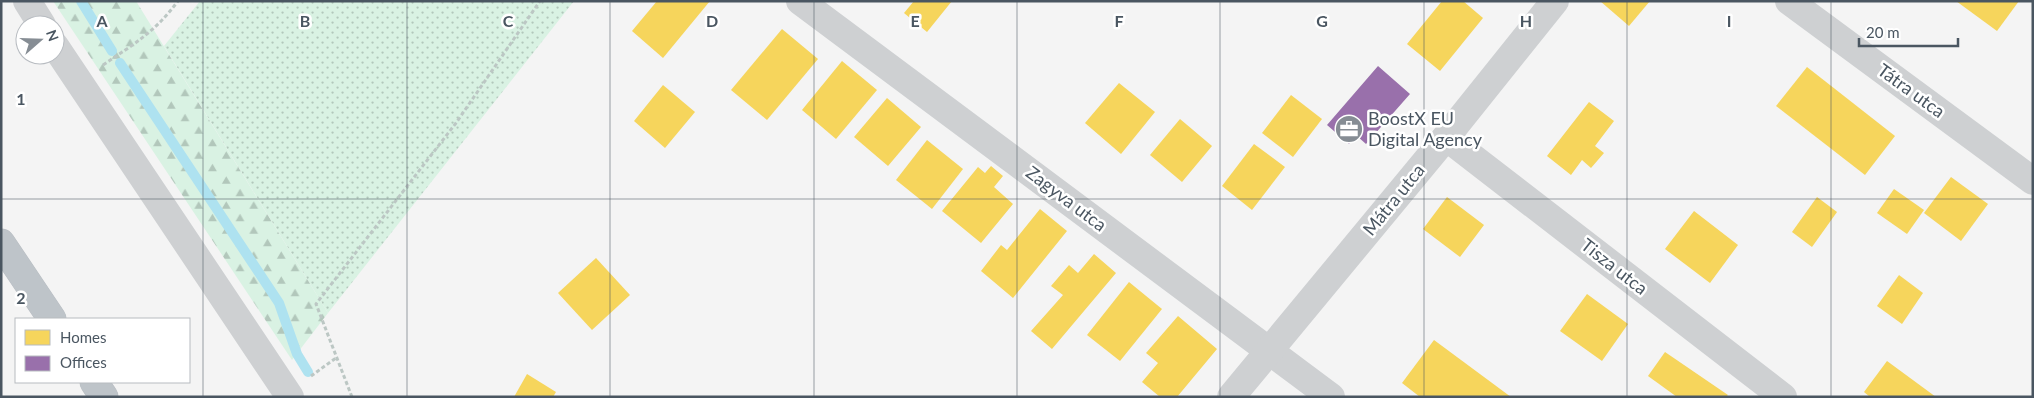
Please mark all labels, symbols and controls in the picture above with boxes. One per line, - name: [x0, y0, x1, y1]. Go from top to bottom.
- text: A: [95, 11, 108, 30]
- text: B: [300, 11, 310, 30]
- text: C: [503, 11, 514, 30]
- text: D: [706, 11, 718, 30]
- text: E: [910, 11, 920, 30]
- text: F: [1114, 11, 1124, 30]
- text: G: [1316, 11, 1328, 30]
- text: H: [1520, 11, 1532, 30]
- text: I: [1727, 11, 1731, 30]
- north arrow: [15, 15, 65, 65]
- scale bar: [1859, 15, 1958, 47]
- text: 20 m: [1866, 23, 1900, 41]
- text: N: [43, 27, 63, 43]
- street label: Tátra utca: [1874, 58, 1950, 122]
- text: 1: [16, 89, 26, 108]
- place label: BoostX EU Digital Agency: [1368, 107, 1483, 150]
- office icon: BoostX EU Digital Agency: [1334, 114, 1364, 144]
- street label: Mátra utca: [1358, 159, 1429, 240]
- street label: Zagyva utca: [1022, 161, 1111, 236]
- street label: Tisza utca: [1577, 233, 1652, 299]
- text: 2: [16, 288, 26, 307]
- legend: [15, 318, 190, 383]
- text: Homes: [60, 328, 106, 346]
- text: Offices: [60, 353, 107, 371]

